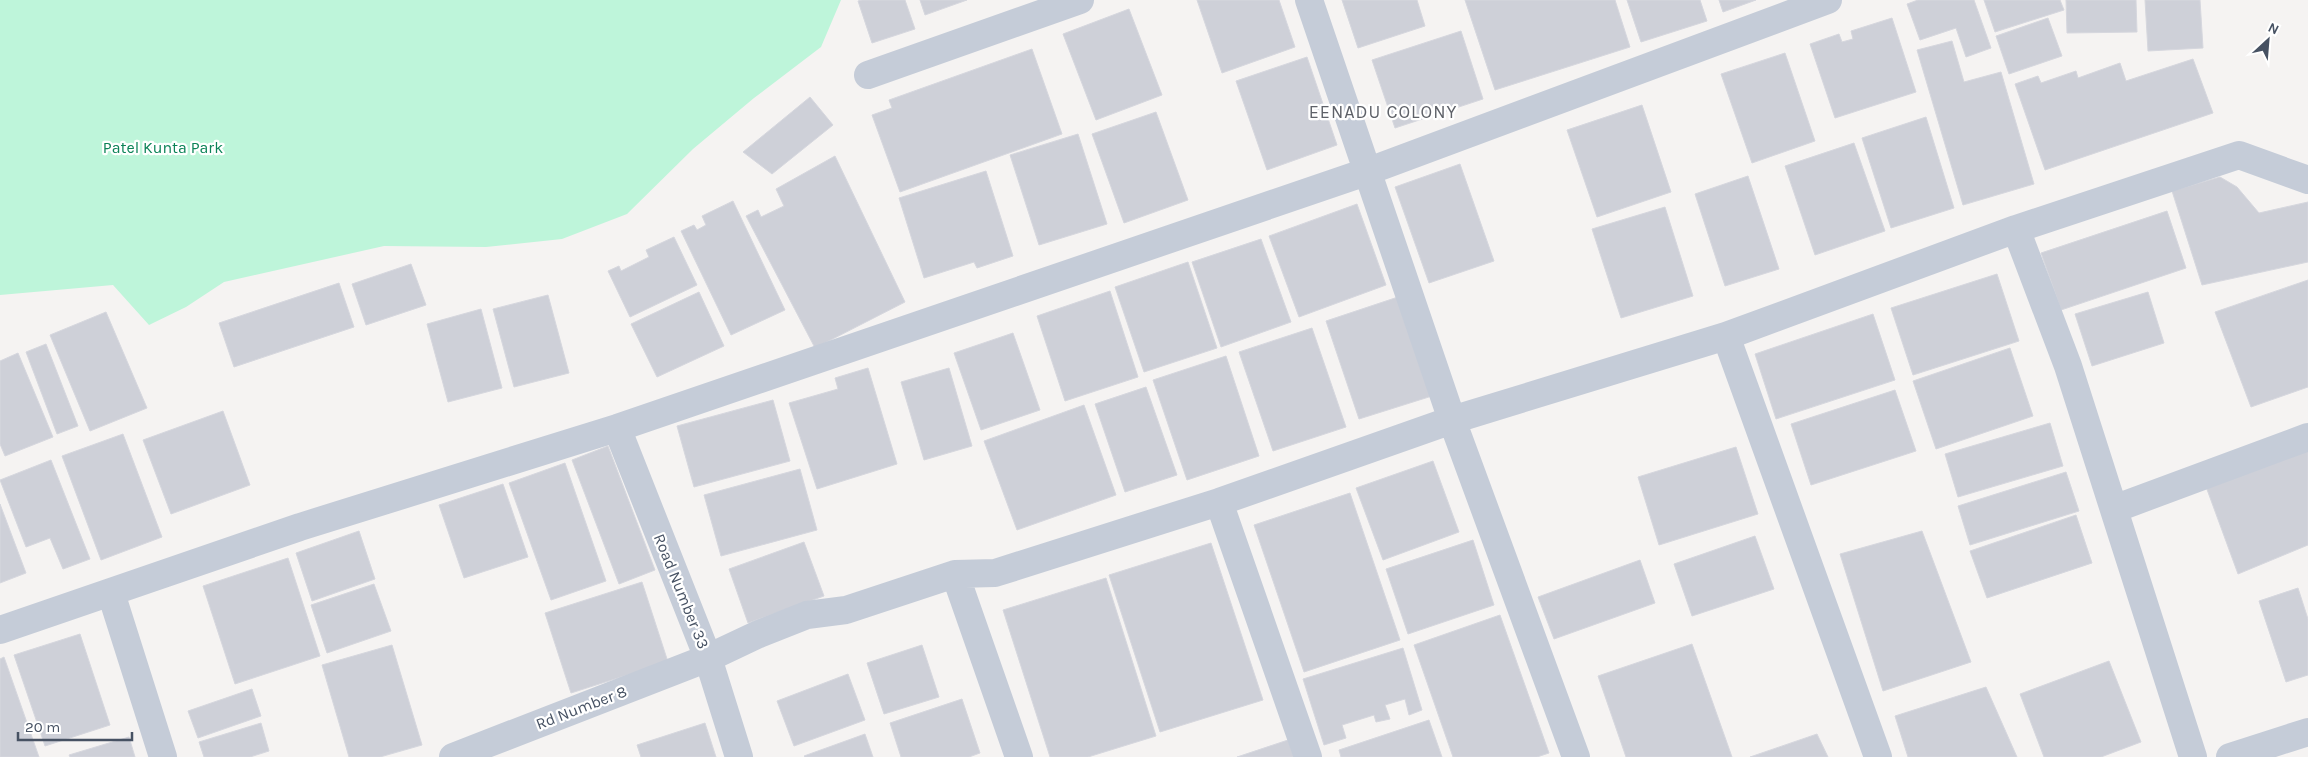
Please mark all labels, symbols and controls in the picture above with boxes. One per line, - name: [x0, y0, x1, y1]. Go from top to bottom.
- north arrow: [2243, 15, 2293, 65]
- text: N: [2265, 19, 2282, 39]
- district label: EENADU COLONY: [1309, 101, 1457, 123]
- park label: Patel Kunta Park: [103, 138, 223, 157]
- street label: Road Number 33: [650, 531, 713, 651]
- street label: Rd Number 8: [533, 681, 629, 734]
- scale bar: [18, 710, 131, 742]
- text: 20 m: [25, 718, 60, 736]

